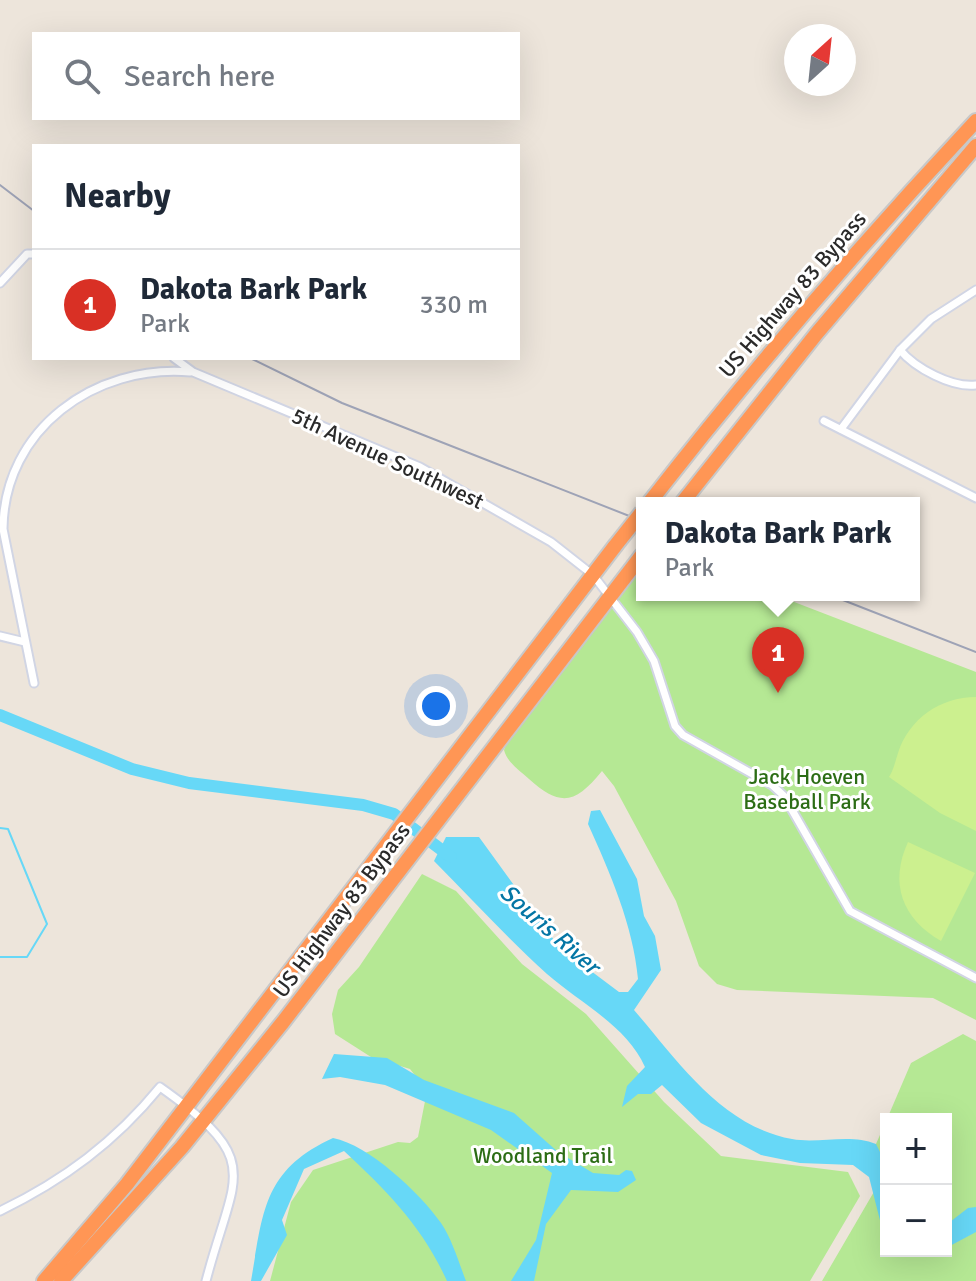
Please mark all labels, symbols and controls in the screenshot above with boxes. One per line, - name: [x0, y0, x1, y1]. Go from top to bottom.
- north arrow: [784, 24, 856, 96]
- search box: [32, 32, 520, 120]
- icon: search: [60, 54, 104, 98]
- text: Search here: [124, 58, 275, 95]
- text: Nearby: [64, 175, 171, 217]
- street label: US Highway 83 Bypass: [713, 206, 872, 383]
- text: Dakota Bark Park: [140, 271, 367, 308]
- text: 1: [83, 289, 97, 321]
- text: 330 m: [419, 289, 488, 321]
- text: Park: [140, 308, 190, 340]
- street label: 5th Avenue Southwest: [287, 402, 488, 515]
- popup: [636, 497, 920, 601]
- text: Dakota Bark Park: [664, 515, 892, 552]
- text: Park: [664, 552, 714, 584]
- pin: 1: [752, 627, 804, 693]
- your location: [416, 686, 456, 726]
- park label: Jack Hoeven Baseball Park: [743, 763, 871, 815]
- street label: US Highway 83 Bypass: [267, 818, 416, 1003]
- water label: Souris River: [494, 877, 608, 983]
- map controls: [880, 1113, 952, 1257]
- button: +: [880, 1113, 952, 1185]
- park label: Woodland Trail: [473, 1142, 613, 1169]
- button: −: [880, 1185, 952, 1257]

